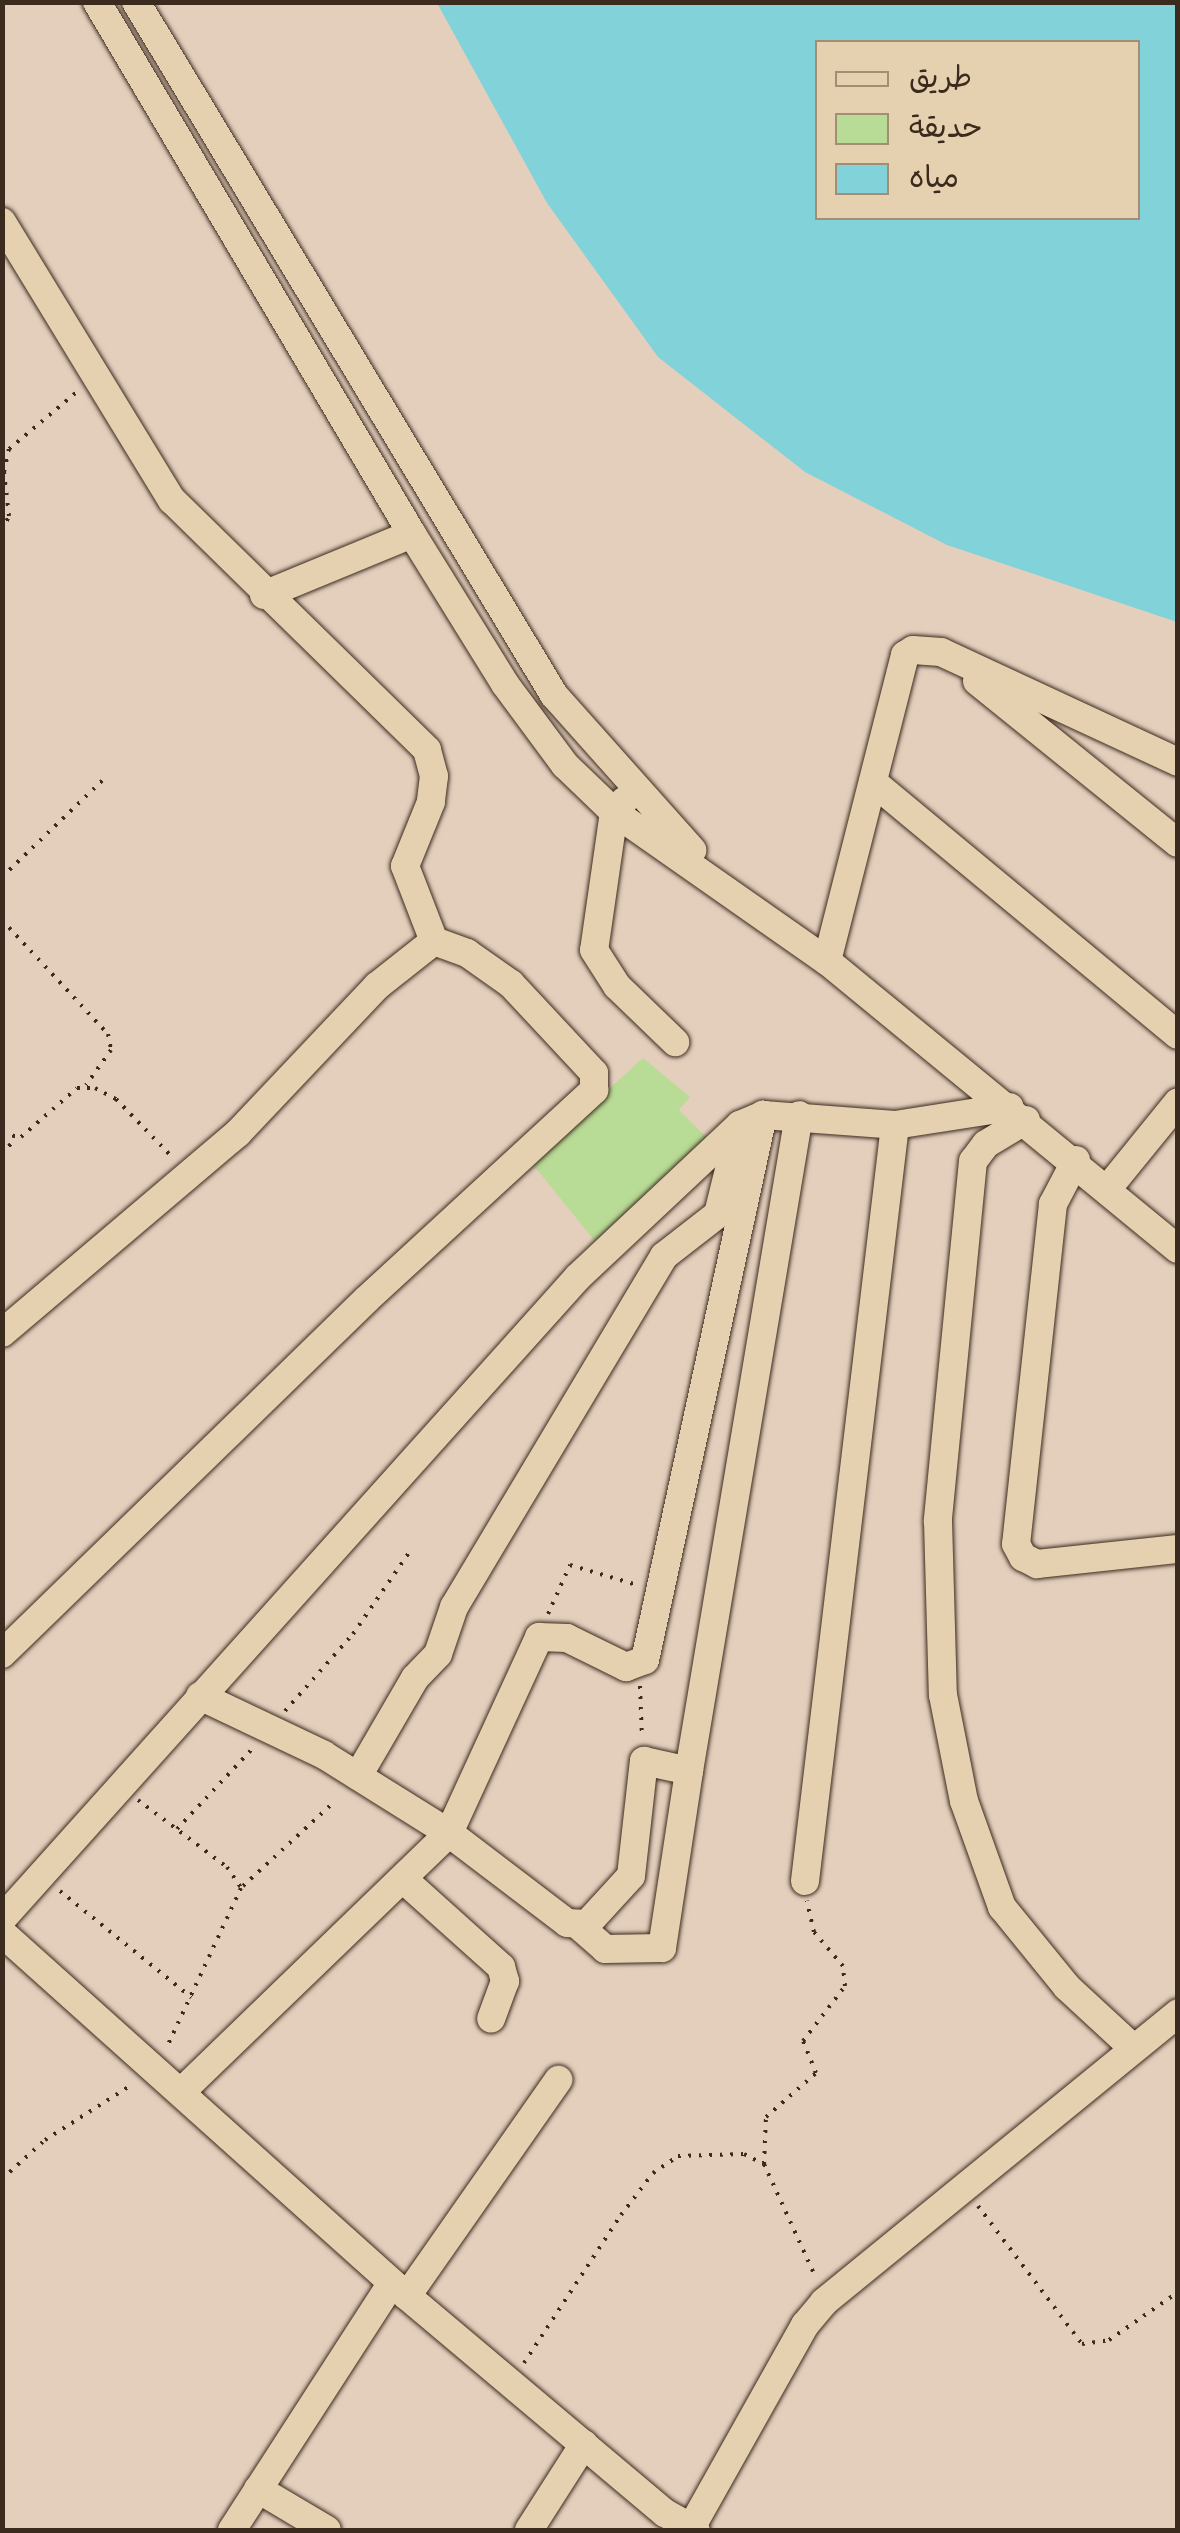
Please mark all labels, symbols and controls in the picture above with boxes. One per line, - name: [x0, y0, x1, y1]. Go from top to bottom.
- legend: [815, 40, 1140, 220]
- text: طريق: [909, 55, 972, 103]
- text: حديقة: [909, 105, 983, 153]
- text: مياه: [909, 155, 959, 203]

